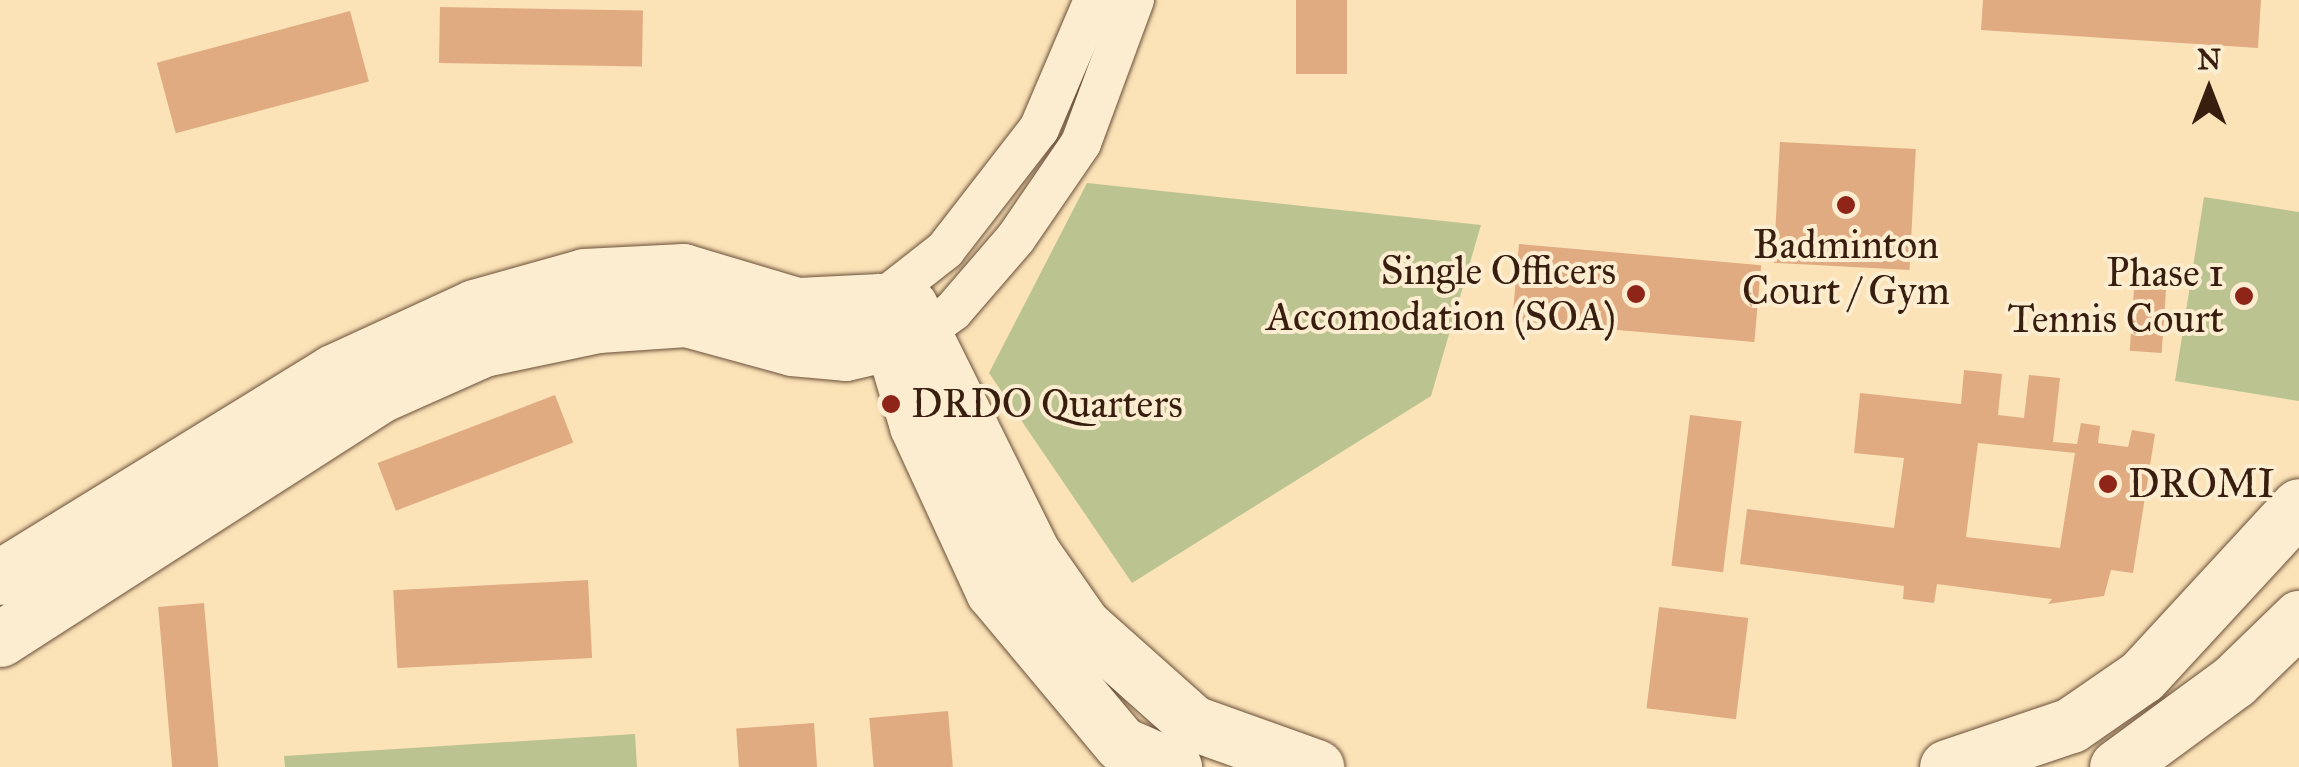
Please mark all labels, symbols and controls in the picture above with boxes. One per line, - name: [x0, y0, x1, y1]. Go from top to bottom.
- north arrow: [2159, 40, 2259, 140]
- text: N: [2197, 42, 2221, 77]
- marker: Badminton Court / Gym: [1835, 194, 1857, 216]
- place label: Badminton Court / Gym: [1742, 221, 1950, 315]
- place label: Single Officers Accomodation (SOA): [1266, 247, 1616, 341]
- place label: Phase 1 Tennis Court: [2007, 249, 2224, 343]
- marker: Single Officers Accomodation (SOA): [1625, 283, 1647, 305]
- marker: Phase 1 Tennis Court: [2233, 285, 2255, 307]
- place label: DRDO Quarters: [911, 380, 1183, 428]
- marker: DRDO Quarters: [880, 393, 902, 415]
- place label: DROMI: [2128, 460, 2275, 508]
- marker: DROMI: [2097, 473, 2119, 495]

